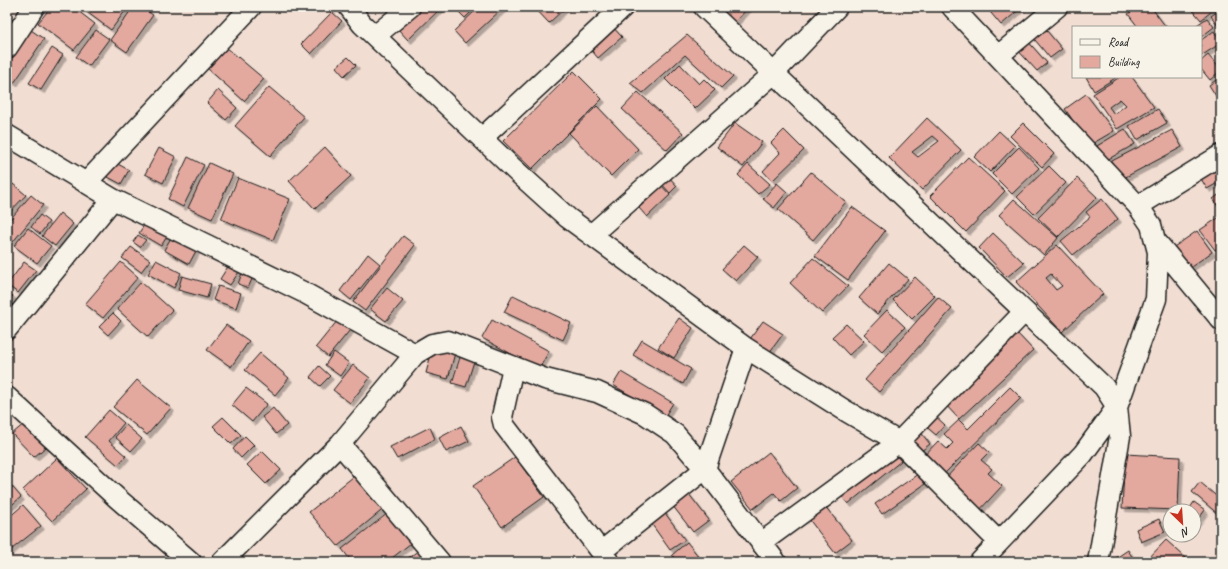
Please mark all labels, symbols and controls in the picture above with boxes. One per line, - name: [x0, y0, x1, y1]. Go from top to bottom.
- legend: [1072, 26, 1202, 78]
- text: Road: [1108, 34, 1130, 50]
- text: Building: [1108, 54, 1140, 70]
- north arrow: [1162, 503, 1202, 543]
- text: N: [1178, 524, 1192, 541]

